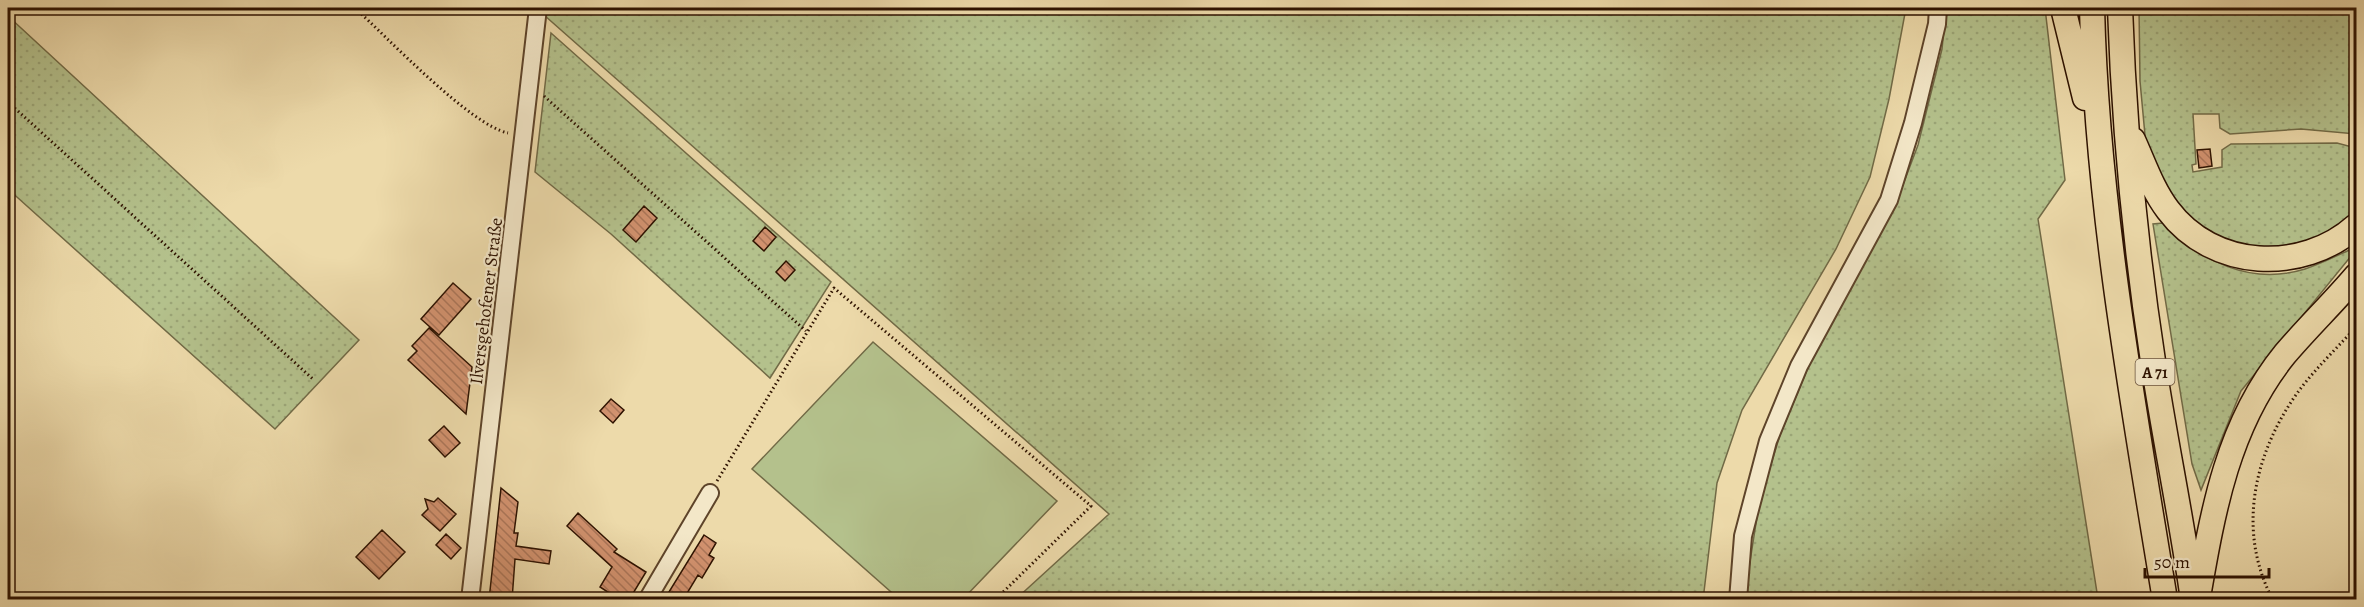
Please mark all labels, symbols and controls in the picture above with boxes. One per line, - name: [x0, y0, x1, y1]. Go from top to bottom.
- street label: Ilversgehofener Straße: [464, 216, 508, 386]
- road number: A 71: [2136, 359, 2174, 385]
- scale bar: [2145, 541, 2270, 579]
- text: 50 m: [2154, 550, 2190, 574]

